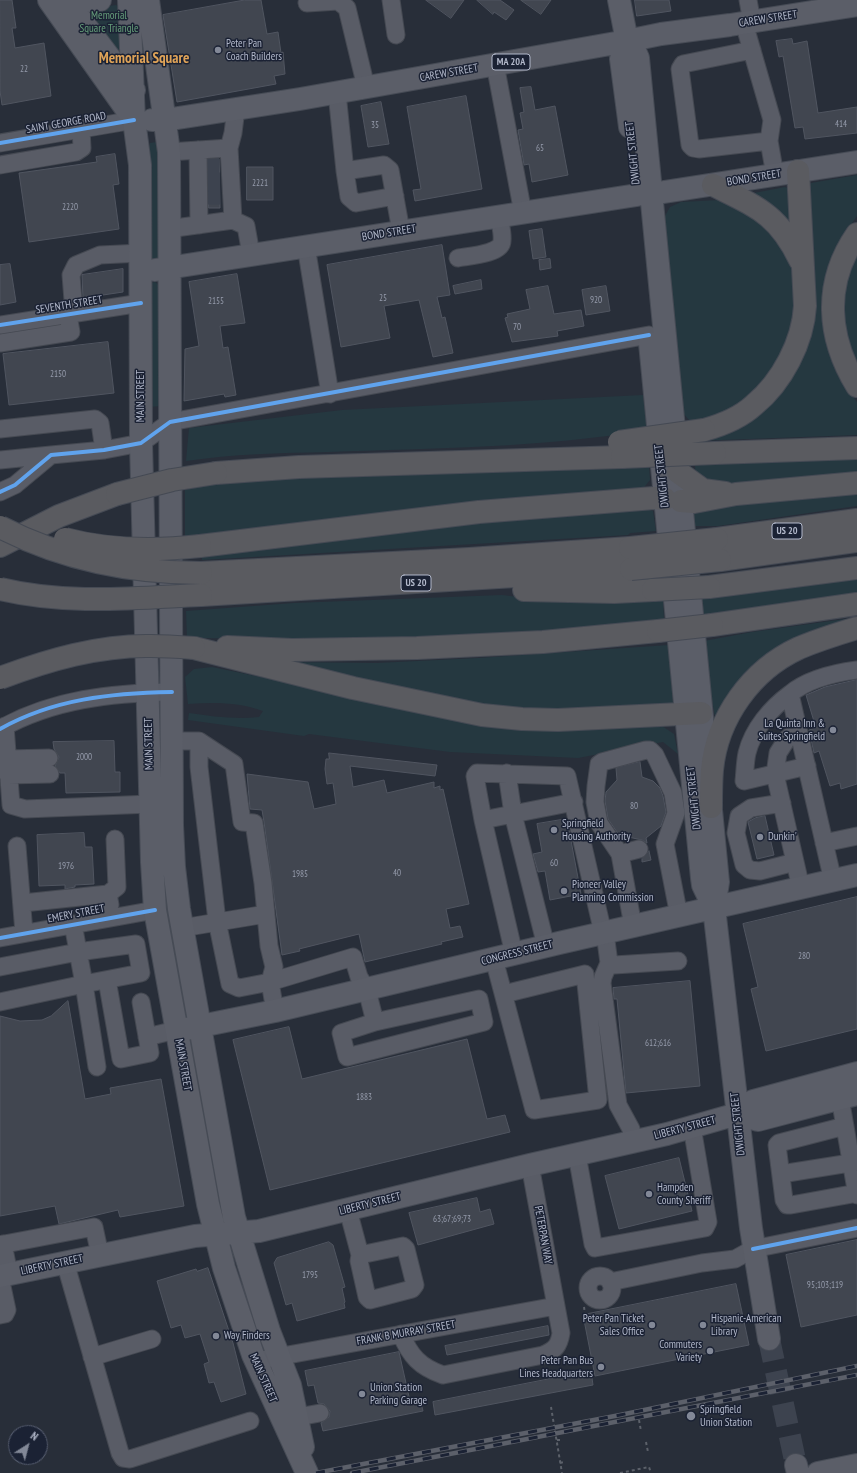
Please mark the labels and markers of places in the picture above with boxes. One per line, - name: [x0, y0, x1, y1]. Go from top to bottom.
- place label: Peter Pan Coach Builders: [226, 37, 282, 63]
- marker: Peter Pan Coach Builders: [213, 45, 223, 55]
- place label: La Quinta Inn & Suites Springfield: [758, 717, 825, 743]
- marker: La Quinta Inn & Suites Springfield: [828, 725, 838, 735]
- place label: Springfield Housing Authority: [562, 817, 631, 843]
- marker: Springfield Housing Authority: [549, 825, 559, 835]
- place label: Dunkin': [768, 830, 797, 844]
- marker: Dunkin': [755, 832, 765, 842]
- place label: Pioneer Valley Planning Commission: [572, 878, 653, 904]
- marker: Pioneer Valley Planning Commission: [559, 886, 569, 896]
- place label: Hampden County Sheriff: [657, 1181, 711, 1207]
- marker: Hampden County Sheriff: [644, 1189, 654, 1199]
- place label: Peter Pan Ticket Sales Office: [583, 1312, 644, 1338]
- place label: Hispanic-American Library: [711, 1312, 782, 1338]
- marker: Peter Pan Ticket Sales Office: [647, 1320, 657, 1330]
- marker: Hispanic-American Library: [698, 1320, 708, 1330]
- place label: Way Finders: [224, 1329, 270, 1343]
- marker: Way Finders: [211, 1331, 221, 1341]
- place label: Commuters Variety: [659, 1338, 702, 1364]
- marker: Commuters Variety: [705, 1346, 715, 1356]
- place label: Peter Pan Bus Lines Headquarters: [520, 1354, 593, 1380]
- marker: Peter Pan Bus Lines Headquarters: [596, 1362, 606, 1372]
- place label: Union Station Parking Garage: [370, 1381, 427, 1407]
- marker: Union Station Parking Garage: [357, 1389, 367, 1399]
- place label: Springfield Union Station: [700, 1403, 752, 1429]
- marker: Springfield Union Station: [685, 1410, 697, 1422]

